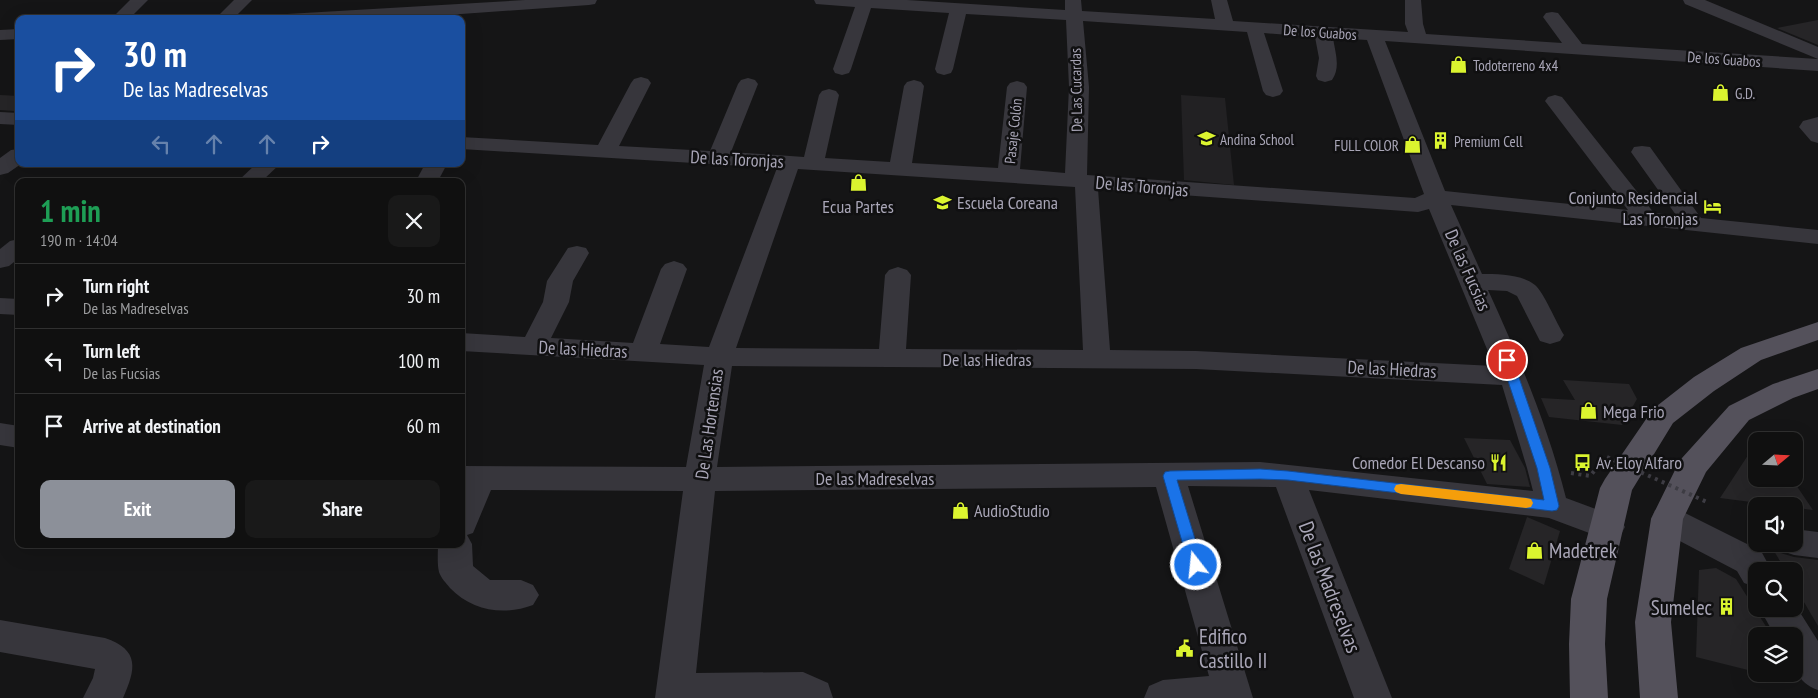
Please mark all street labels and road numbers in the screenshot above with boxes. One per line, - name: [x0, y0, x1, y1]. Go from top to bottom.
- street label: De los Guabos: [1283, 20, 1357, 44]
- street label: De los Guabos: [1687, 47, 1761, 71]
- street label: De Las Cucardas: [1066, 48, 1086, 132]
- street label: Pasaje Colón: [1000, 97, 1026, 165]
- street label: De las Toronjas: [690, 145, 784, 173]
- street label: De las Toronjas: [1095, 170, 1189, 202]
- street label: De las Fucsias: [1440, 226, 1496, 314]
- street label: De las Hiedras: [538, 335, 628, 363]
- street label: De las Hiedras: [943, 348, 1032, 371]
- street label: De las Hiedras: [1347, 355, 1437, 383]
- street label: De Las Hortensias: [690, 367, 728, 481]
- street label: De las Madreselvas: [816, 467, 934, 490]
- street label: De las Madreselvas: [1293, 517, 1367, 657]

